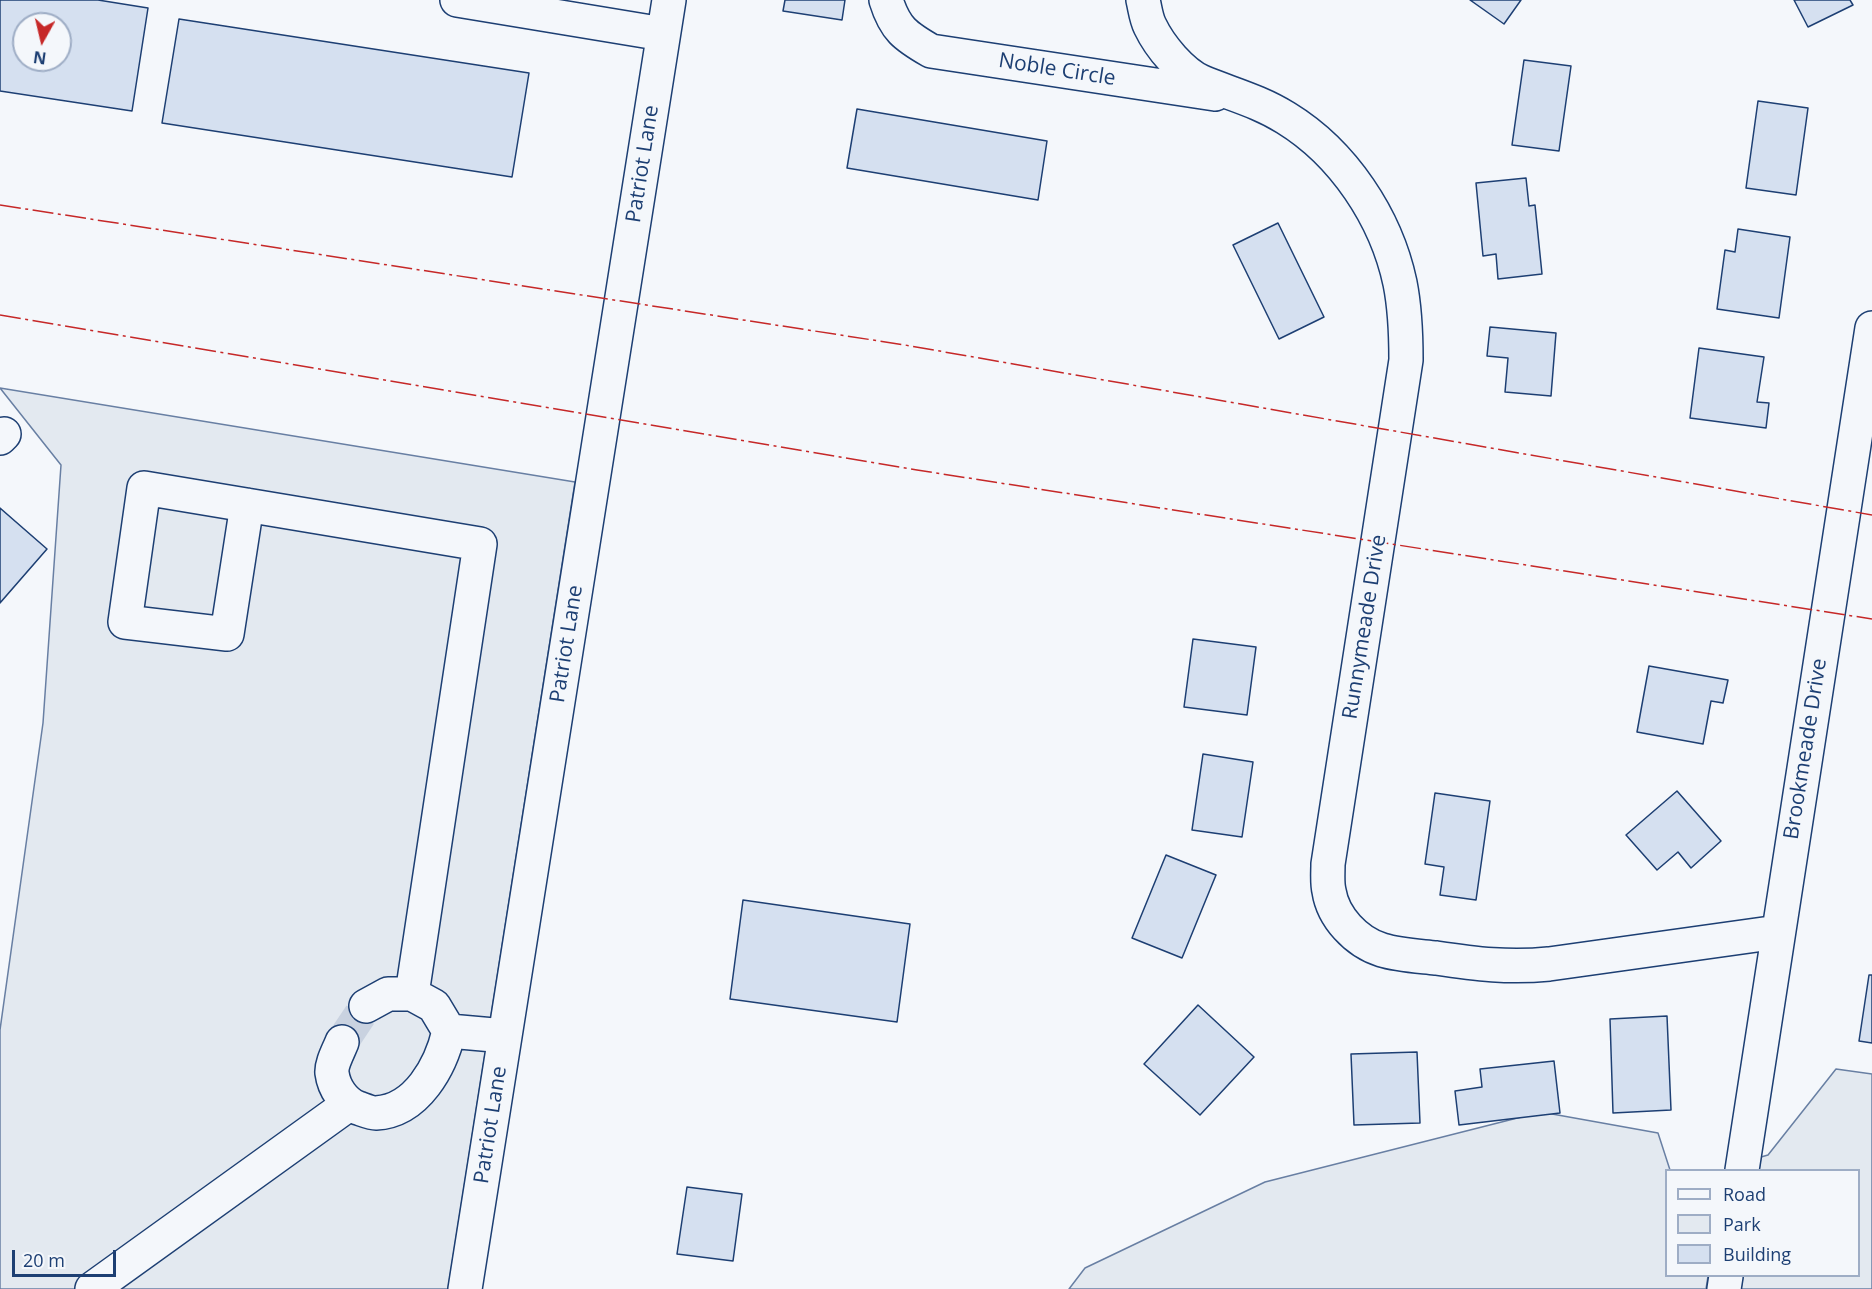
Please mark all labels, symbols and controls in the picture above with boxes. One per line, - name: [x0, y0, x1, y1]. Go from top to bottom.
- north arrow: [12, 12, 72, 72]
- text: N: [32, 46, 48, 70]
- street label: Noble Circle: [997, 48, 1117, 92]
- street label: Patriot Lane: [621, 103, 665, 225]
- street label: Runnymeade Drive: [1338, 533, 1392, 721]
- street label: Patriot Lane: [545, 583, 589, 705]
- street label: Brookmeade Drive: [1779, 657, 1833, 841]
- street label: Patriot Lane: [469, 1064, 513, 1186]
- legend: [1665, 1169, 1860, 1277]
- text: Road: [1723, 1182, 1766, 1206]
- text: Park: [1723, 1212, 1761, 1236]
- scale bar: [15, 1238, 118, 1276]
- text: Building: [1723, 1242, 1791, 1266]
- text: 20 m: [23, 1248, 65, 1272]

